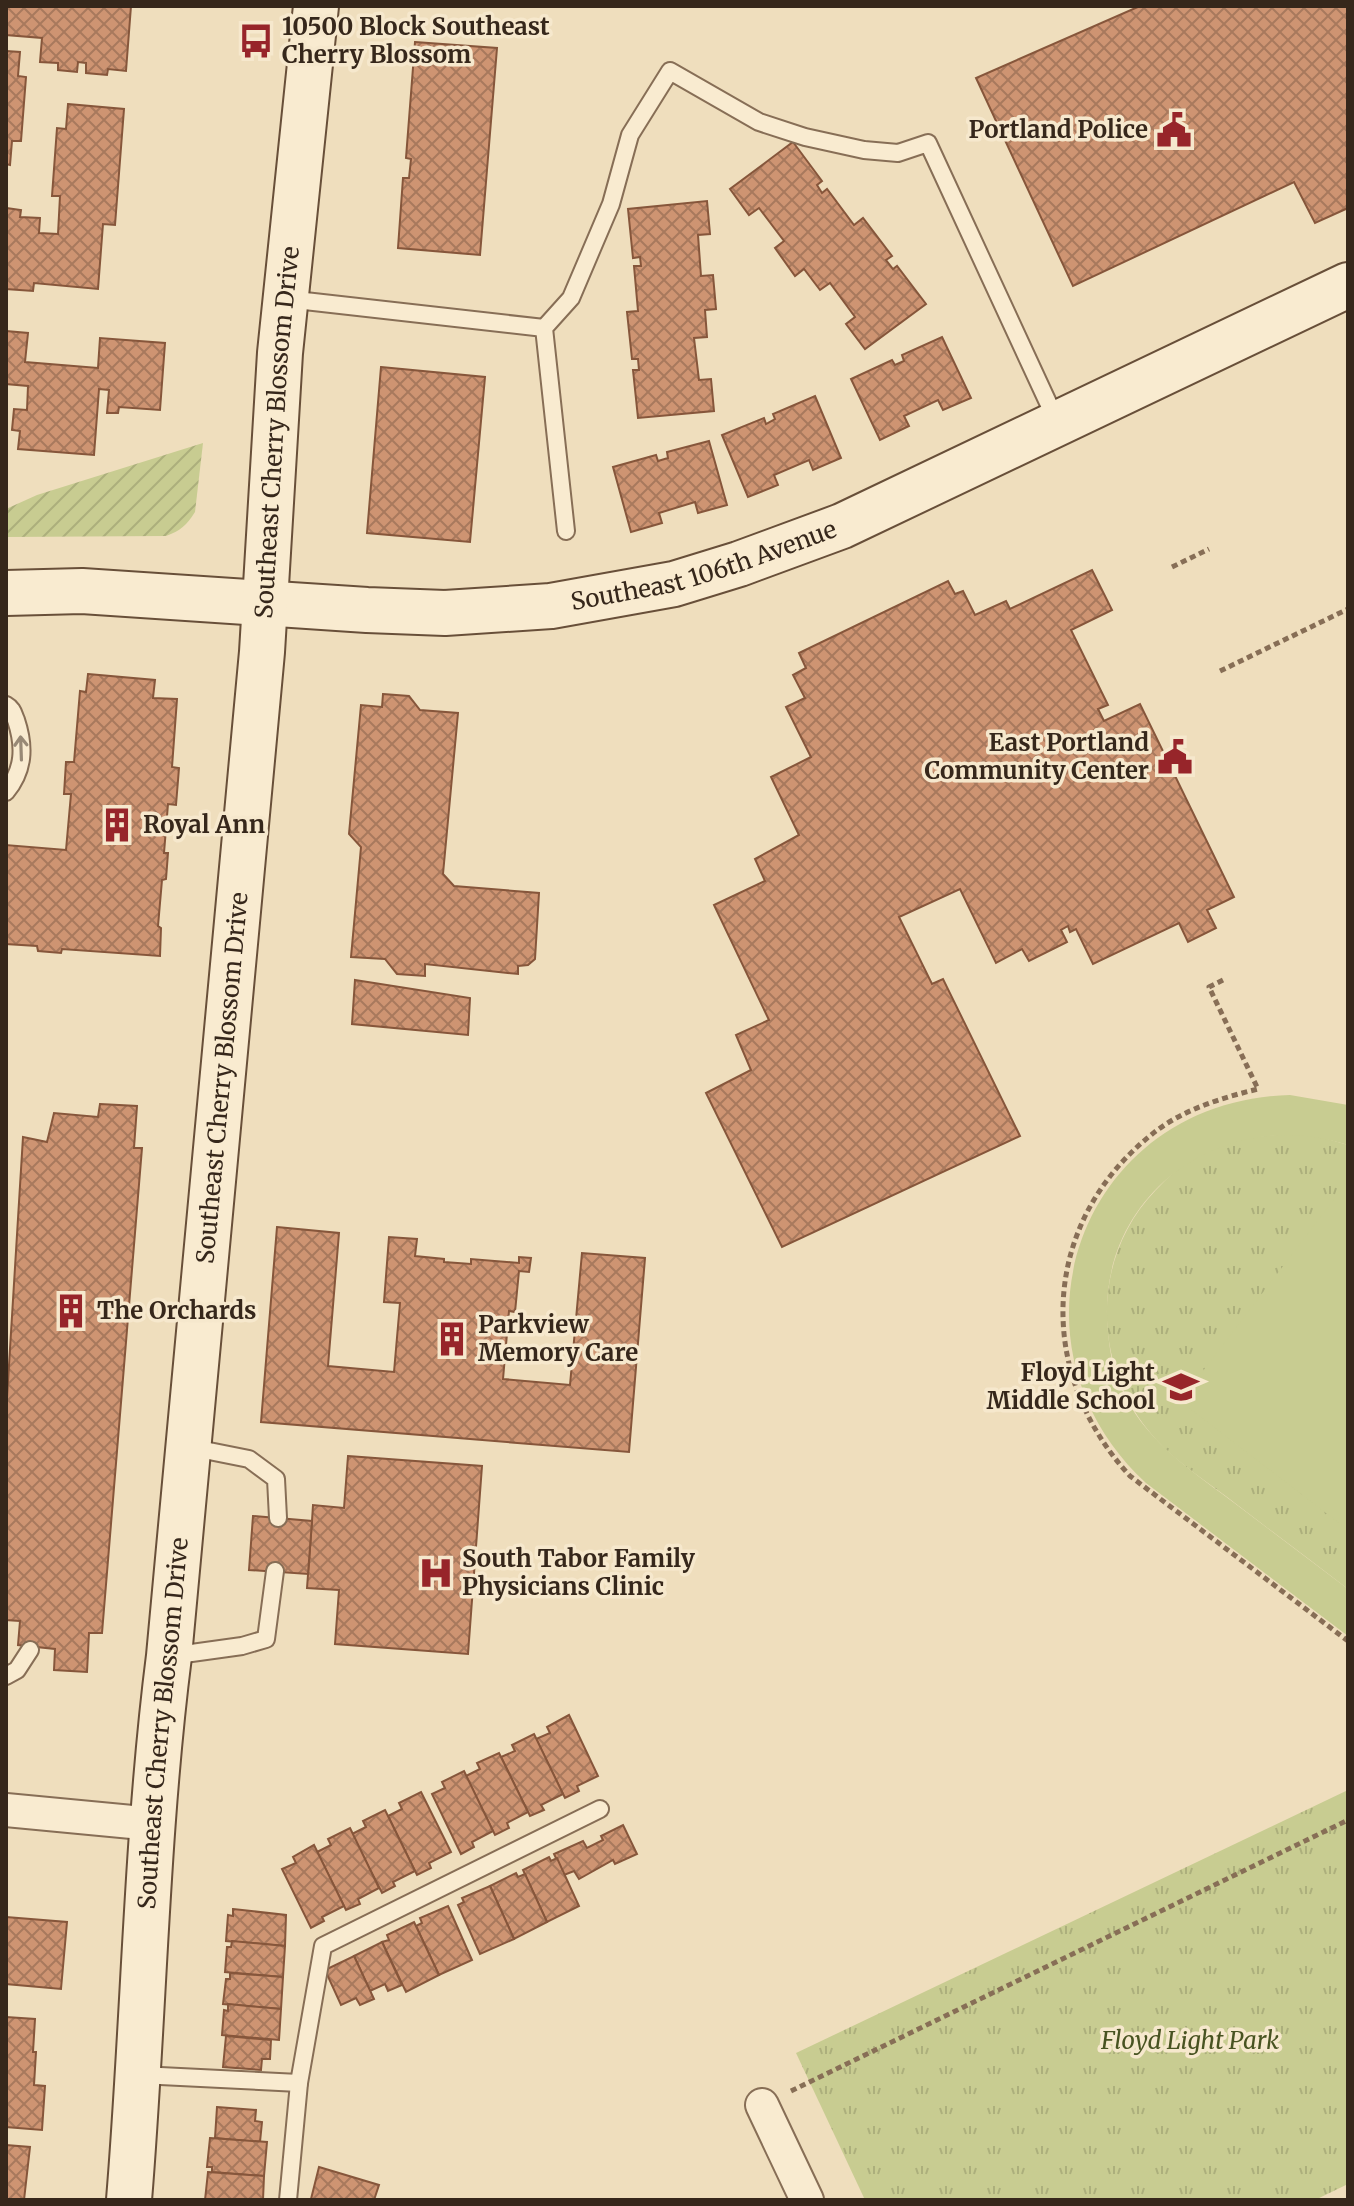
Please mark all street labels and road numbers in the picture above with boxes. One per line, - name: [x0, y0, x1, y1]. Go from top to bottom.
- street label: Southeast Cherry Blossom Drive: [248, 245, 306, 619]
- street label: Southeast 106th Avenue: [568, 513, 841, 617]
- street label: Southeast Cherry Blossom Drive: [189, 891, 255, 1265]
- street label: Southeast Cherry Blossom Drive: [131, 1536, 195, 1910]

